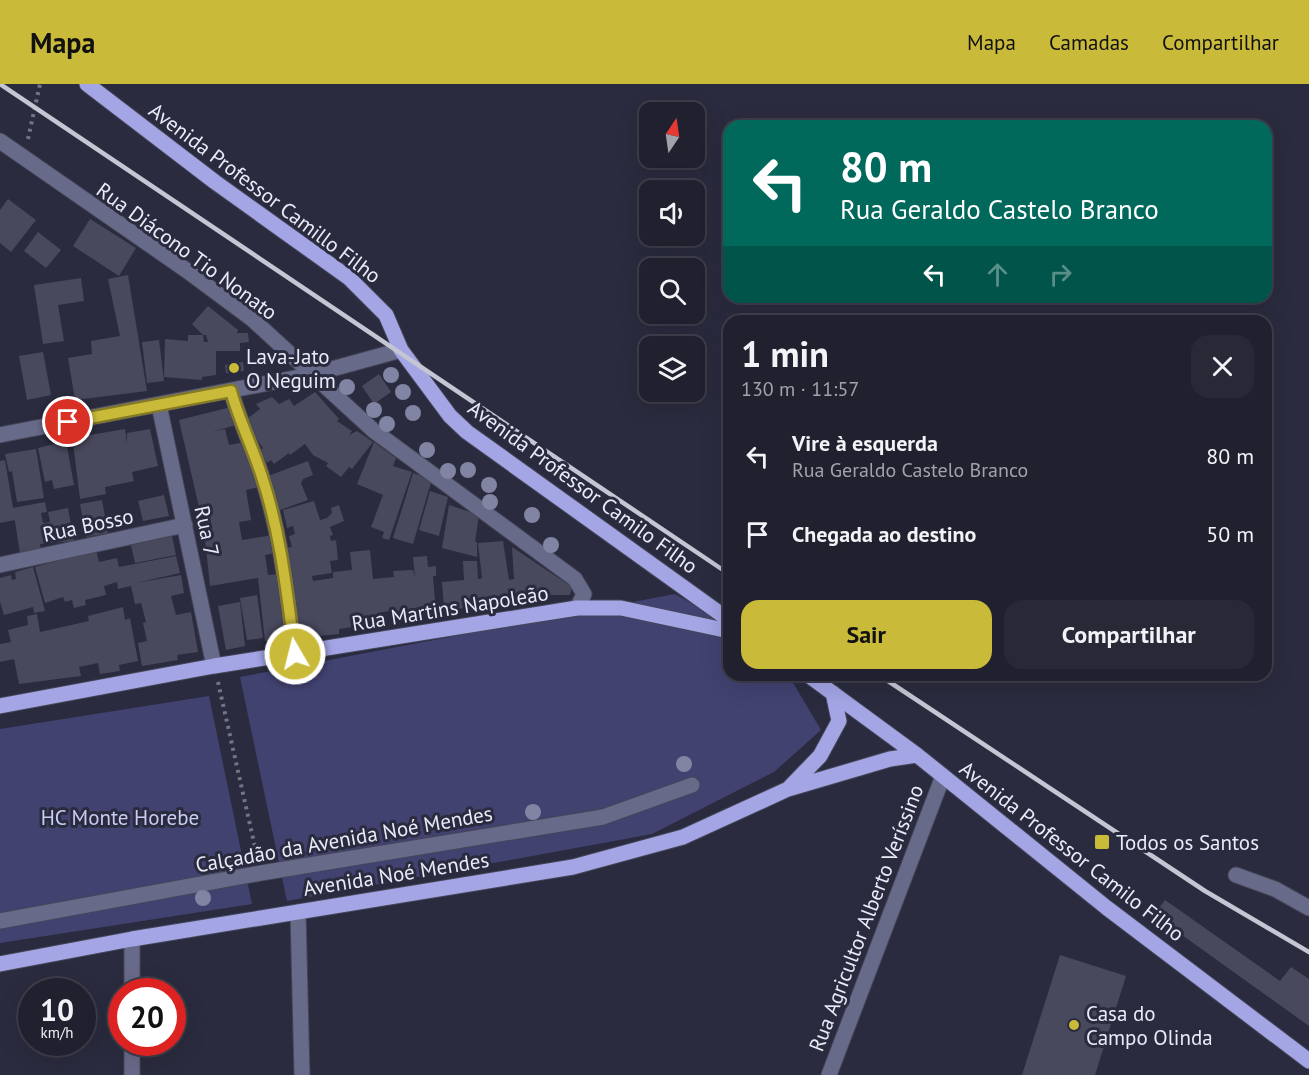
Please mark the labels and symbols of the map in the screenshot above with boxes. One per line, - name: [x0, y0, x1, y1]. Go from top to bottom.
- street label: Avenida Professor Camillo Filho: [144, 97, 386, 289]
- north arrow: [639, 102, 705, 168]
- street label: Rua Diácono Tio Nonato: [91, 176, 283, 326]
- place label: Lava-Jato O Neguim: [246, 343, 336, 394]
- marker: Lava-Jato O Neguim: [227, 361, 241, 375]
- street label: Avenida Professor Camilo Filho: [463, 394, 703, 580]
- pin: [42, 396, 93, 447]
- street label: Rua Bosso: [40, 502, 136, 548]
- street label: Rua 7: [188, 503, 226, 559]
- street label: Rua Martins Napoleão: [350, 579, 550, 637]
- position arrow: [263, 622, 327, 686]
- street label: Avenida Professor Camilo Filho: [954, 755, 1190, 947]
- street label: Rua Agricultor Alberto Veríssino: [803, 781, 929, 1055]
- street label: Calçadão da Avenida Noé Mendes: [193, 800, 495, 878]
- park label: HC Monte Horebe: [41, 804, 199, 831]
- place label: Todos os Santos: [1116, 829, 1259, 856]
- marker: Todos os Santos: [1093, 833, 1111, 851]
- street label: Avenida Noé Mendes: [301, 847, 491, 901]
- speed limit sign: 20: [108, 978, 186, 1056]
- place label: Casa do Campo Olinda: [1086, 1000, 1213, 1051]
- marker: Casa do Campo Olinda: [1067, 1018, 1081, 1032]

